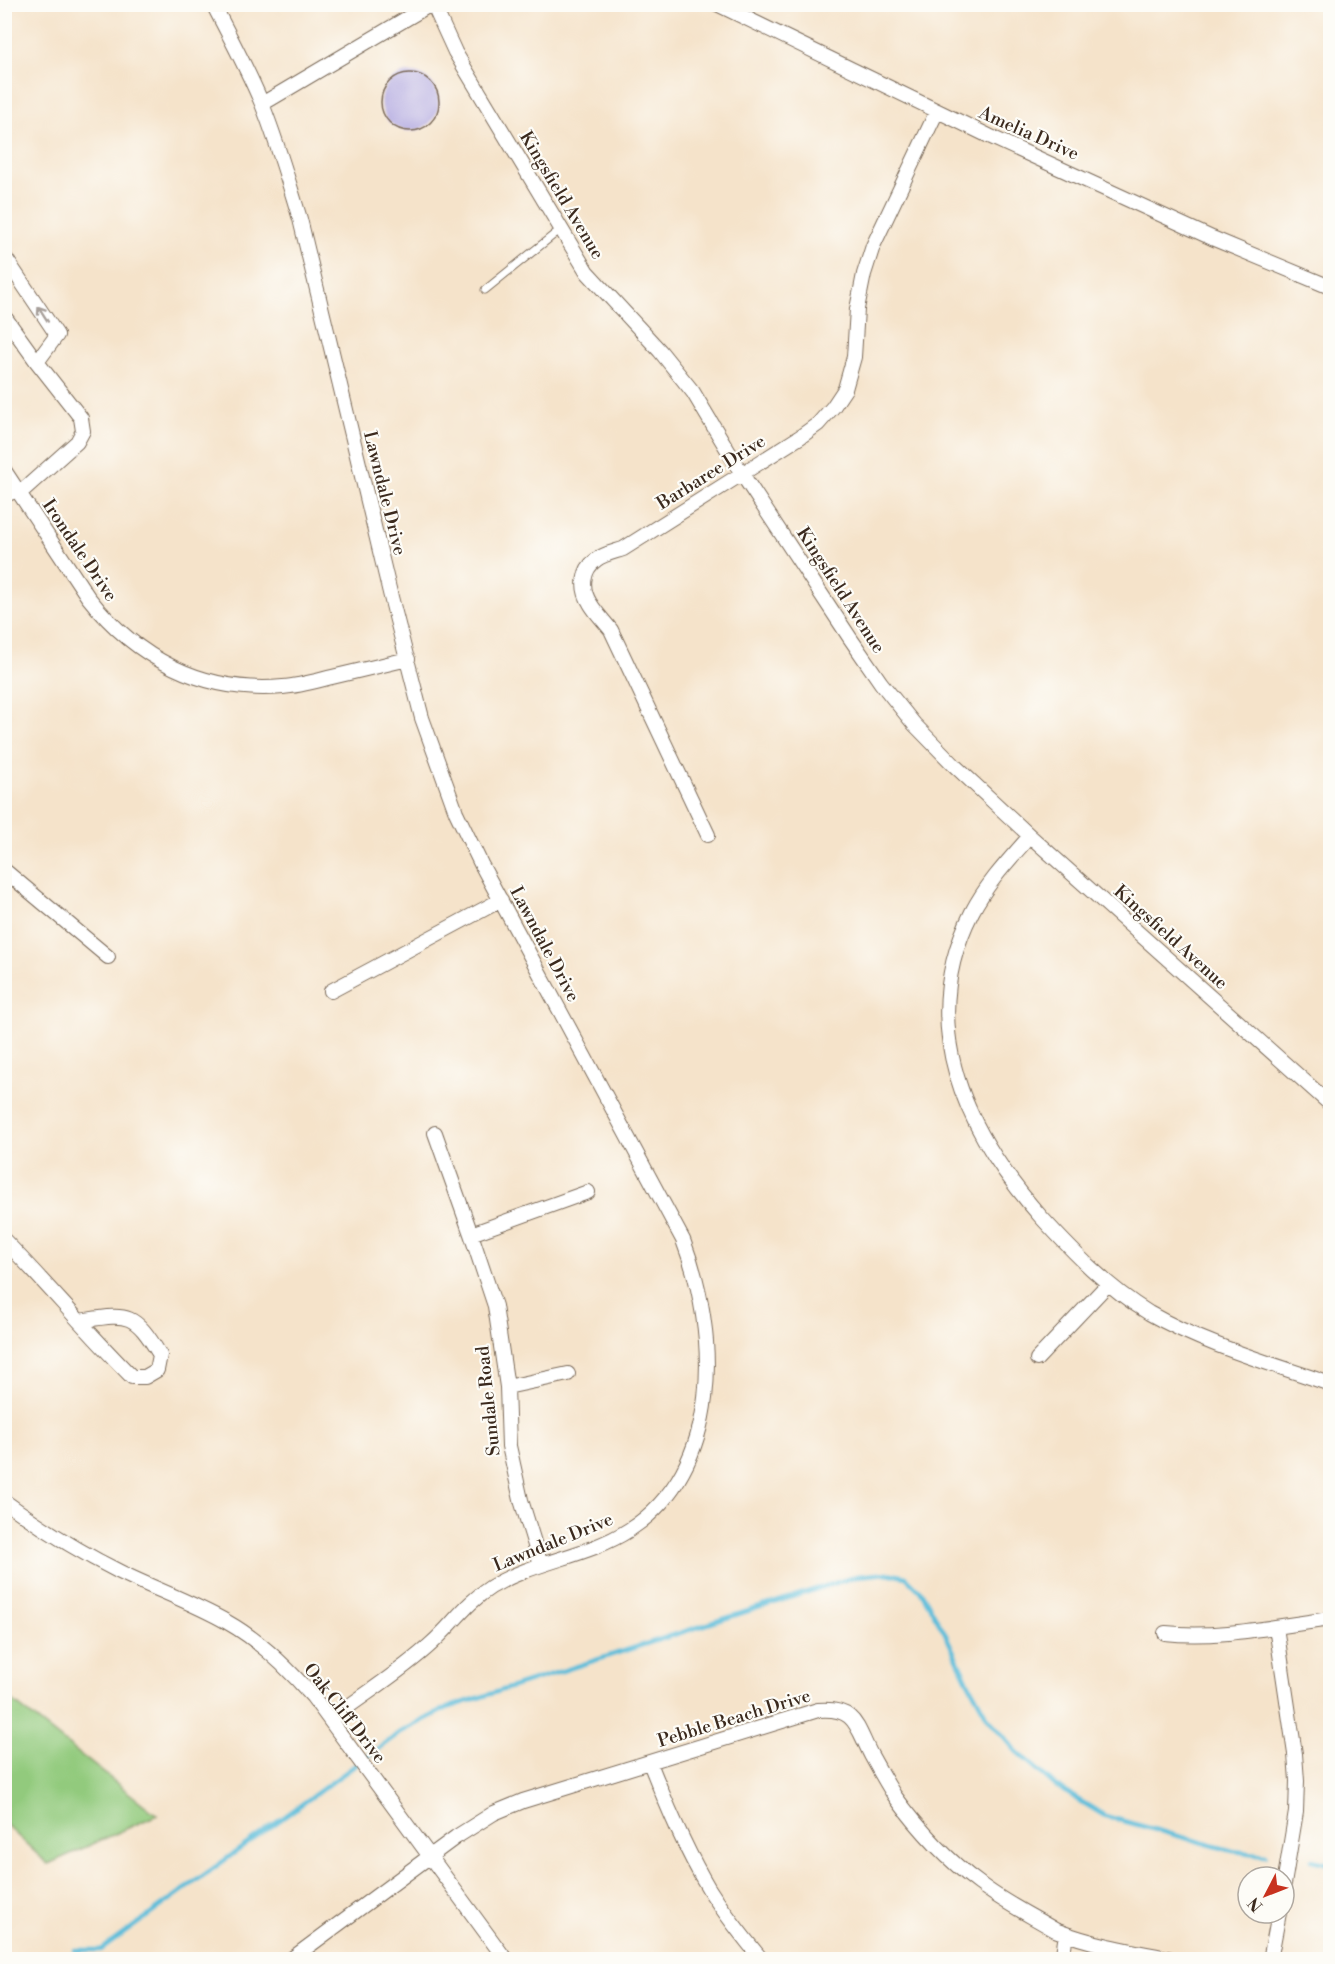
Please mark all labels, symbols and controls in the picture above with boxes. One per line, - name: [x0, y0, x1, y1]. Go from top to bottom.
- street label: Amelia Drive: [974, 101, 1082, 166]
- street label: Kingsfield Avenue: [514, 127, 609, 264]
- one-way arrow: [37, 306, 49, 323]
- street label: Lawndale Drive: [358, 429, 411, 558]
- street label: Barbaree Drive: [652, 430, 770, 516]
- street label: Irondale Drive: [37, 495, 122, 606]
- street label: Kingsfield Avenue: [791, 523, 890, 658]
- street label: Kingsfield Avenue: [1109, 880, 1233, 995]
- street label: Lawndale Drive: [505, 883, 585, 1006]
- street label: Sundale Road: [471, 1344, 506, 1457]
- street label: Lawndale Drive: [490, 1508, 617, 1577]
- street label: Oak Cliff Drive: [298, 1659, 391, 1768]
- street label: Pebble Beach Drive: [655, 1684, 814, 1753]
- north arrow: [1236, 1865, 1296, 1925]
- text: N: [1244, 1893, 1267, 1916]

